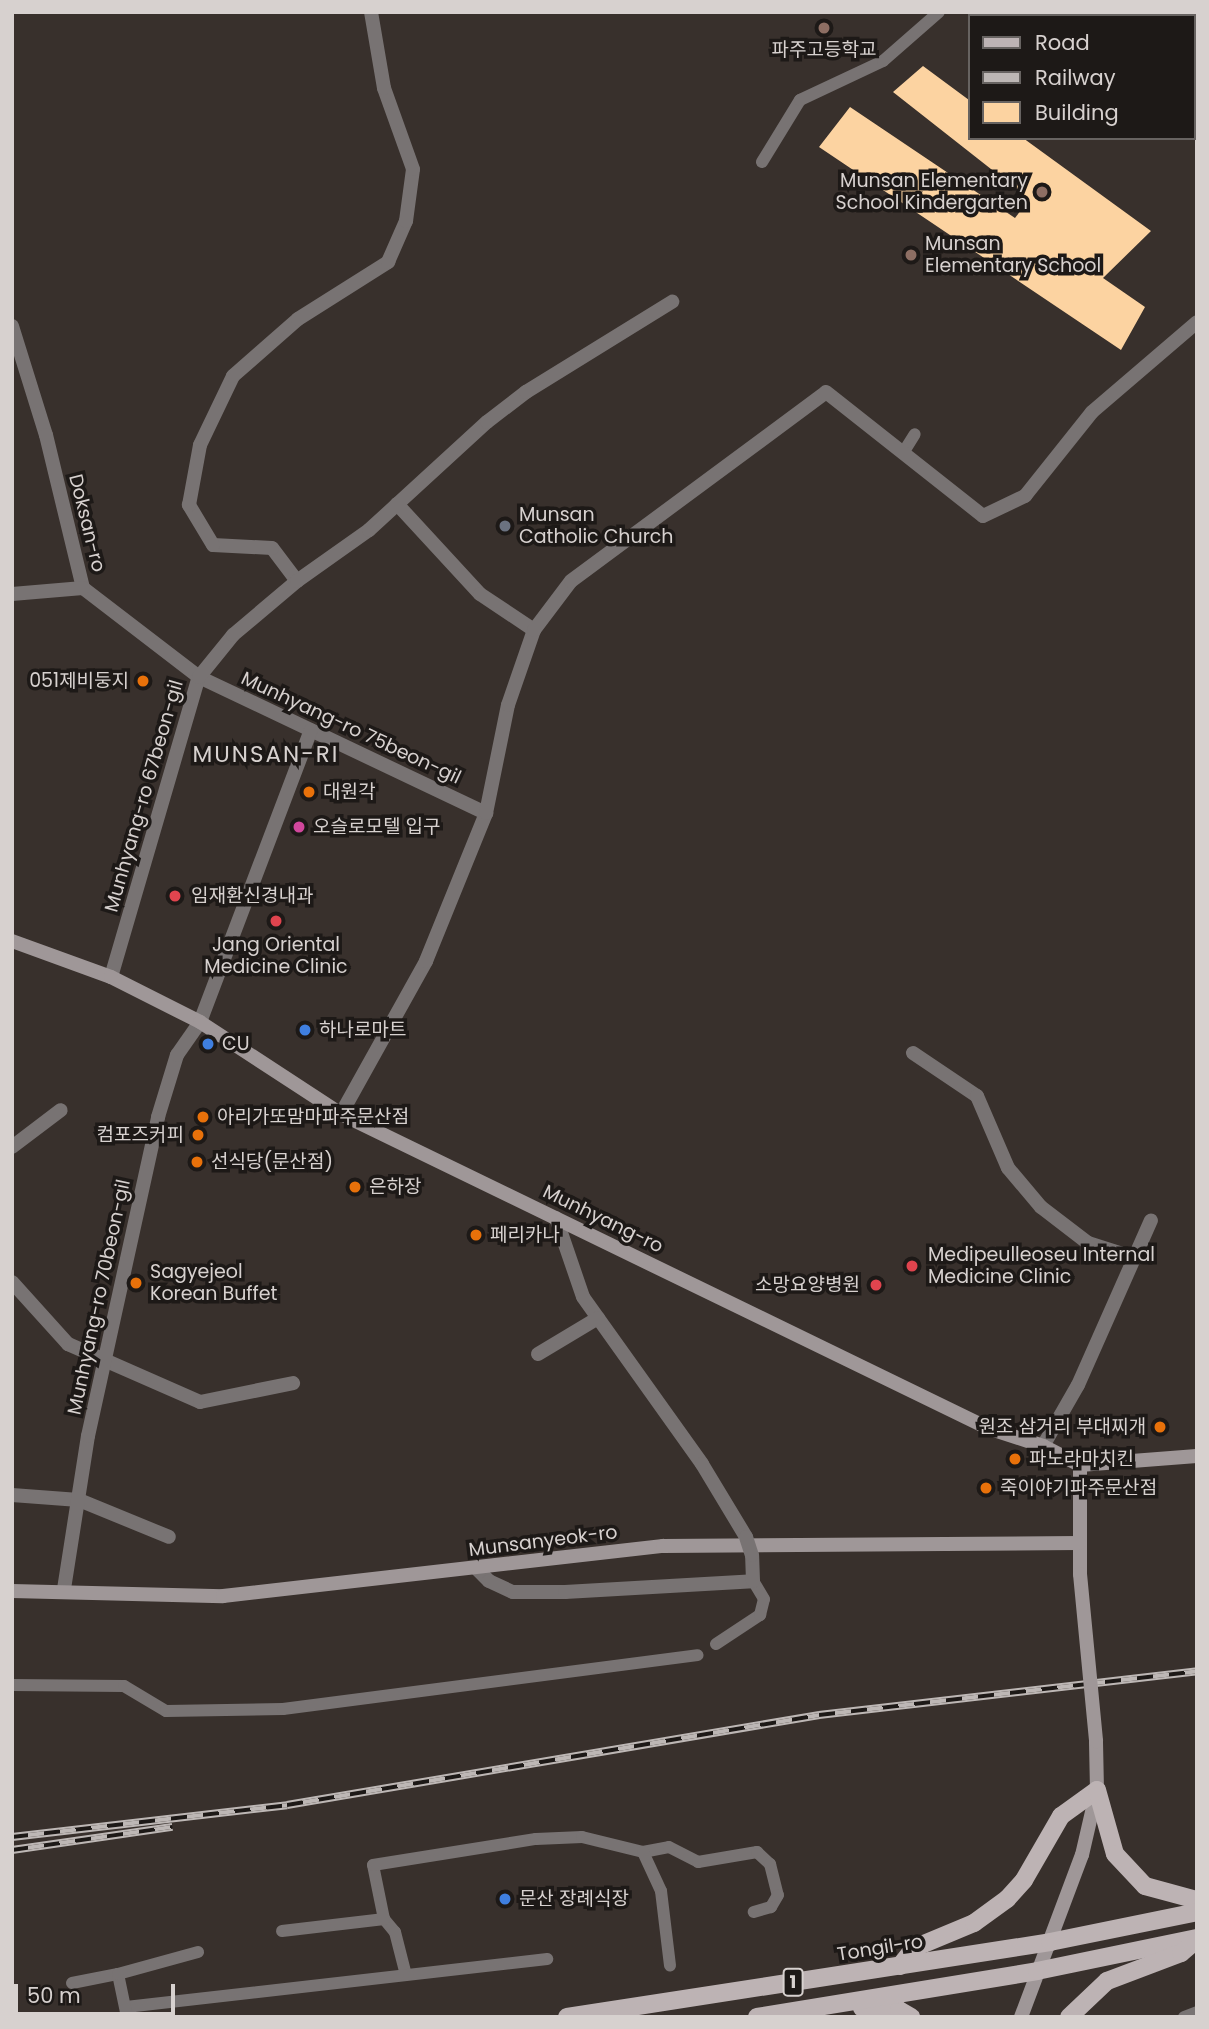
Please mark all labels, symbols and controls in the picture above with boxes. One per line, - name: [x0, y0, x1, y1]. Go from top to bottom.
- legend: [968, 14, 1195, 140]
- marker: 파주고등학교: [816, 20, 832, 36]
- text: Road: [1035, 28, 1090, 57]
- place label: 파주고등학교: [772, 39, 876, 61]
- text: Railway: [1035, 63, 1116, 92]
- text: Building: [1035, 98, 1119, 127]
- place label: Munsan Elementary School Kindergarten: [836, 170, 1028, 214]
- marker: Munsan Elementary School Kindergarten: [1034, 184, 1050, 200]
- place label: Munsan Elementary School: [925, 233, 1101, 277]
- marker: Munsan Elementary School: [903, 247, 919, 263]
- street label: Doksan-ro: [64, 472, 110, 574]
- place label: Munsan Catholic Church: [519, 504, 673, 548]
- marker: Munsan Catholic Church: [497, 518, 513, 534]
- street label: Munhyang-ro 75beon-gil: [237, 667, 465, 789]
- place label: 051제비둥지: [29, 670, 129, 692]
- marker: 051제비둥지: [135, 673, 151, 689]
- street label: Munhyang-ro 67beon-gil: [100, 677, 188, 915]
- district label: MUNSAN-RI: [194, 740, 338, 768]
- place label: 대원각: [323, 781, 375, 803]
- marker: 대원각: [301, 784, 317, 800]
- place label: 오슬로모텔 입구: [313, 816, 440, 838]
- marker: 오슬로모텔 입구: [291, 819, 307, 835]
- place label: 임재환신경내과: [191, 885, 313, 907]
- marker: 임재환신경내과: [165, 886, 185, 906]
- marker: Jang Oriental Medicine Clinic: [266, 911, 286, 931]
- place label: Jang Oriental Medicine Clinic: [204, 934, 348, 978]
- place label: 하나로마트: [319, 1019, 406, 1041]
- marker: 하나로마트: [297, 1022, 313, 1038]
- place label: CU: [222, 1033, 249, 1055]
- marker: CU: [200, 1036, 216, 1052]
- place label: 아리가또맘마파주문산점: [217, 1106, 409, 1128]
- marker: 아리가또맘마파주문산점: [195, 1109, 211, 1125]
- place label: 컴포즈커피: [97, 1124, 184, 1146]
- marker: 컴포즈커피: [190, 1127, 206, 1143]
- place label: 선식당(문산점): [211, 1151, 333, 1173]
- marker: 선식당(문산점): [189, 1154, 205, 1170]
- place label: 은하장: [369, 1176, 421, 1198]
- street label: Munhyang-ro 70beon-gil: [63, 1177, 135, 1417]
- marker: 은하장: [347, 1179, 363, 1195]
- street label: Munhyang-ro: [539, 1180, 667, 1258]
- place label: 페리카나: [490, 1224, 560, 1246]
- marker: 페리카나: [468, 1227, 484, 1243]
- place label: Medipeulleoseu Internal Medicine Clinic: [928, 1244, 1155, 1288]
- marker: Medipeulleoseu Internal Medicine Clinic: [902, 1256, 922, 1276]
- place label: Sagyejeol Korean Buffet: [150, 1261, 277, 1305]
- place label: 소망요양병원: [755, 1274, 860, 1296]
- marker: Sagyejeol Korean Buffet: [128, 1275, 144, 1291]
- marker: 소망요양병원: [866, 1275, 886, 1295]
- place label: 원조 삼거리 부대찌개: [979, 1416, 1146, 1438]
- marker: 원조 삼거리 부대찌개: [1152, 1419, 1168, 1435]
- place label: 파노라마치킨: [1029, 1448, 1134, 1470]
- marker: 파노라마치킨: [1007, 1451, 1023, 1467]
- place label: 죽이야기파주문산점: [1000, 1477, 1157, 1499]
- marker: 죽이야기파주문산점: [978, 1480, 994, 1496]
- street label: Munsanyeok-ro: [467, 1521, 619, 1561]
- place label: 문산 장례식장: [519, 1888, 629, 1910]
- marker: 문산 장례식장: [497, 1891, 513, 1907]
- street label: Tongil-ro: [835, 1930, 925, 1966]
- road number: 1: [782, 1968, 804, 1996]
- scale bar: [18, 1969, 178, 2013]
- text: 50 m: [27, 1981, 81, 2010]

